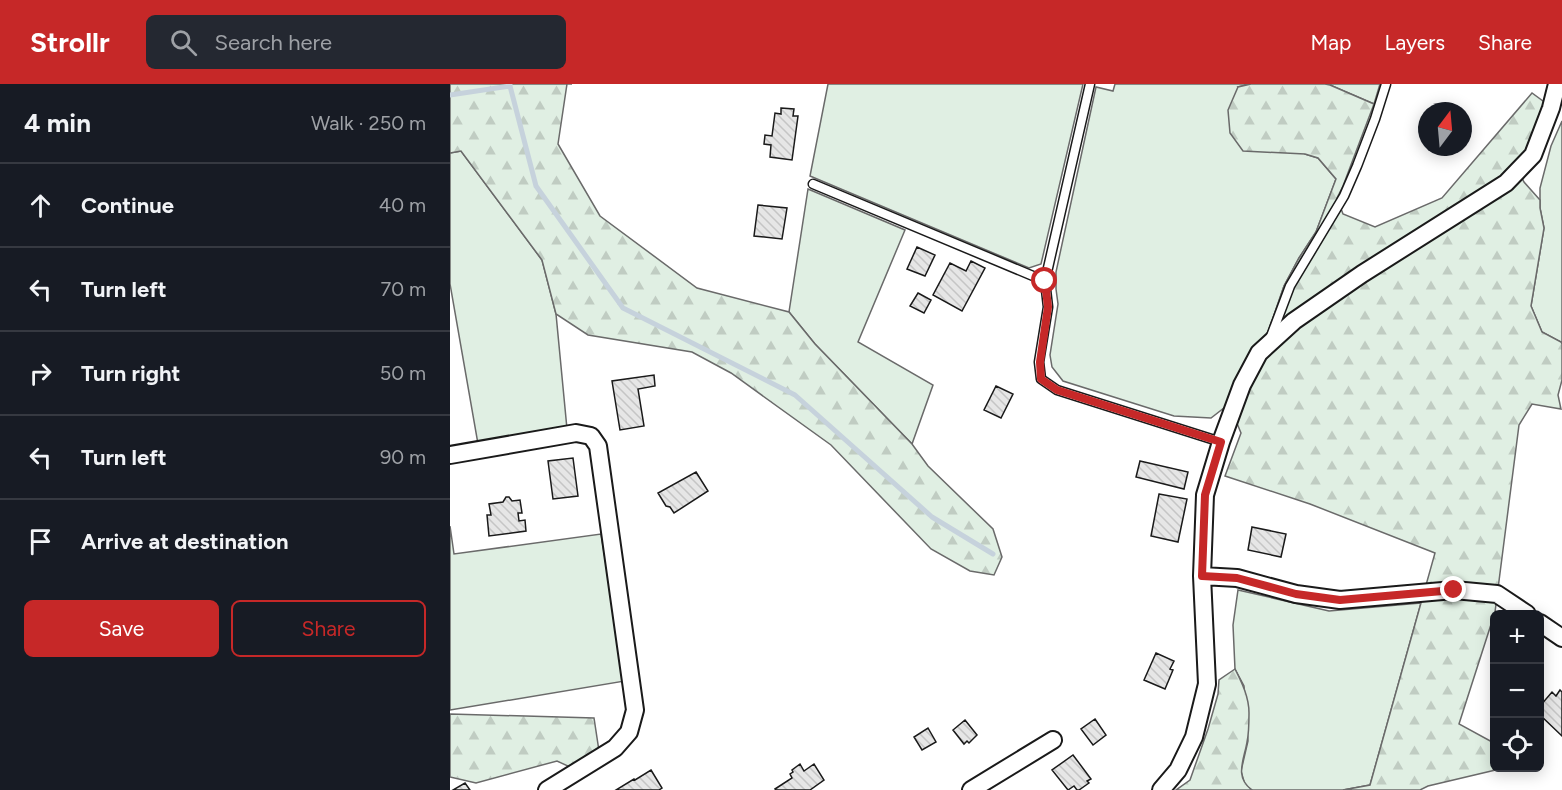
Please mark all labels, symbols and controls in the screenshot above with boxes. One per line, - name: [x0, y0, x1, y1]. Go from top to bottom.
- search box: [146, 15, 566, 69]
- text: Strollr: [30, 25, 110, 59]
- icon: search: [167, 26, 200, 59]
- text: Search here: [215, 29, 332, 56]
- text: Map: [1311, 30, 1351, 55]
- text: Layers: [1384, 30, 1445, 55]
- text: Share: [1478, 30, 1532, 55]
- north arrow: [1418, 102, 1472, 156]
- text: 4 min: [24, 107, 91, 139]
- text: Walk · 250 m: [311, 111, 426, 135]
- icon: ahead: [24, 189, 57, 222]
- text: Continue: [81, 192, 174, 219]
- text: 40 m: [379, 193, 426, 217]
- route start: [1031, 267, 1057, 293]
- icon: left: [24, 273, 57, 306]
- text: Turn left: [81, 276, 167, 303]
- text: 70 m: [380, 277, 426, 301]
- icon: right: [24, 357, 57, 390]
- text: Turn right: [81, 360, 180, 387]
- text: 50 m: [380, 361, 426, 385]
- icon: left: [24, 441, 57, 474]
- text: Turn left: [81, 444, 167, 471]
- text: 90 m: [380, 445, 426, 469]
- icon: arrive: [24, 525, 57, 558]
- text: Arrive at destination: [81, 528, 289, 555]
- route end: [1440, 576, 1466, 602]
- button: Save: [24, 600, 219, 657]
- button: Share: [231, 600, 426, 657]
- map controls: [1490, 610, 1544, 772]
- button: +: [1490, 610, 1544, 664]
- button: −: [1490, 664, 1544, 718]
- button: locate: [1490, 718, 1544, 772]

